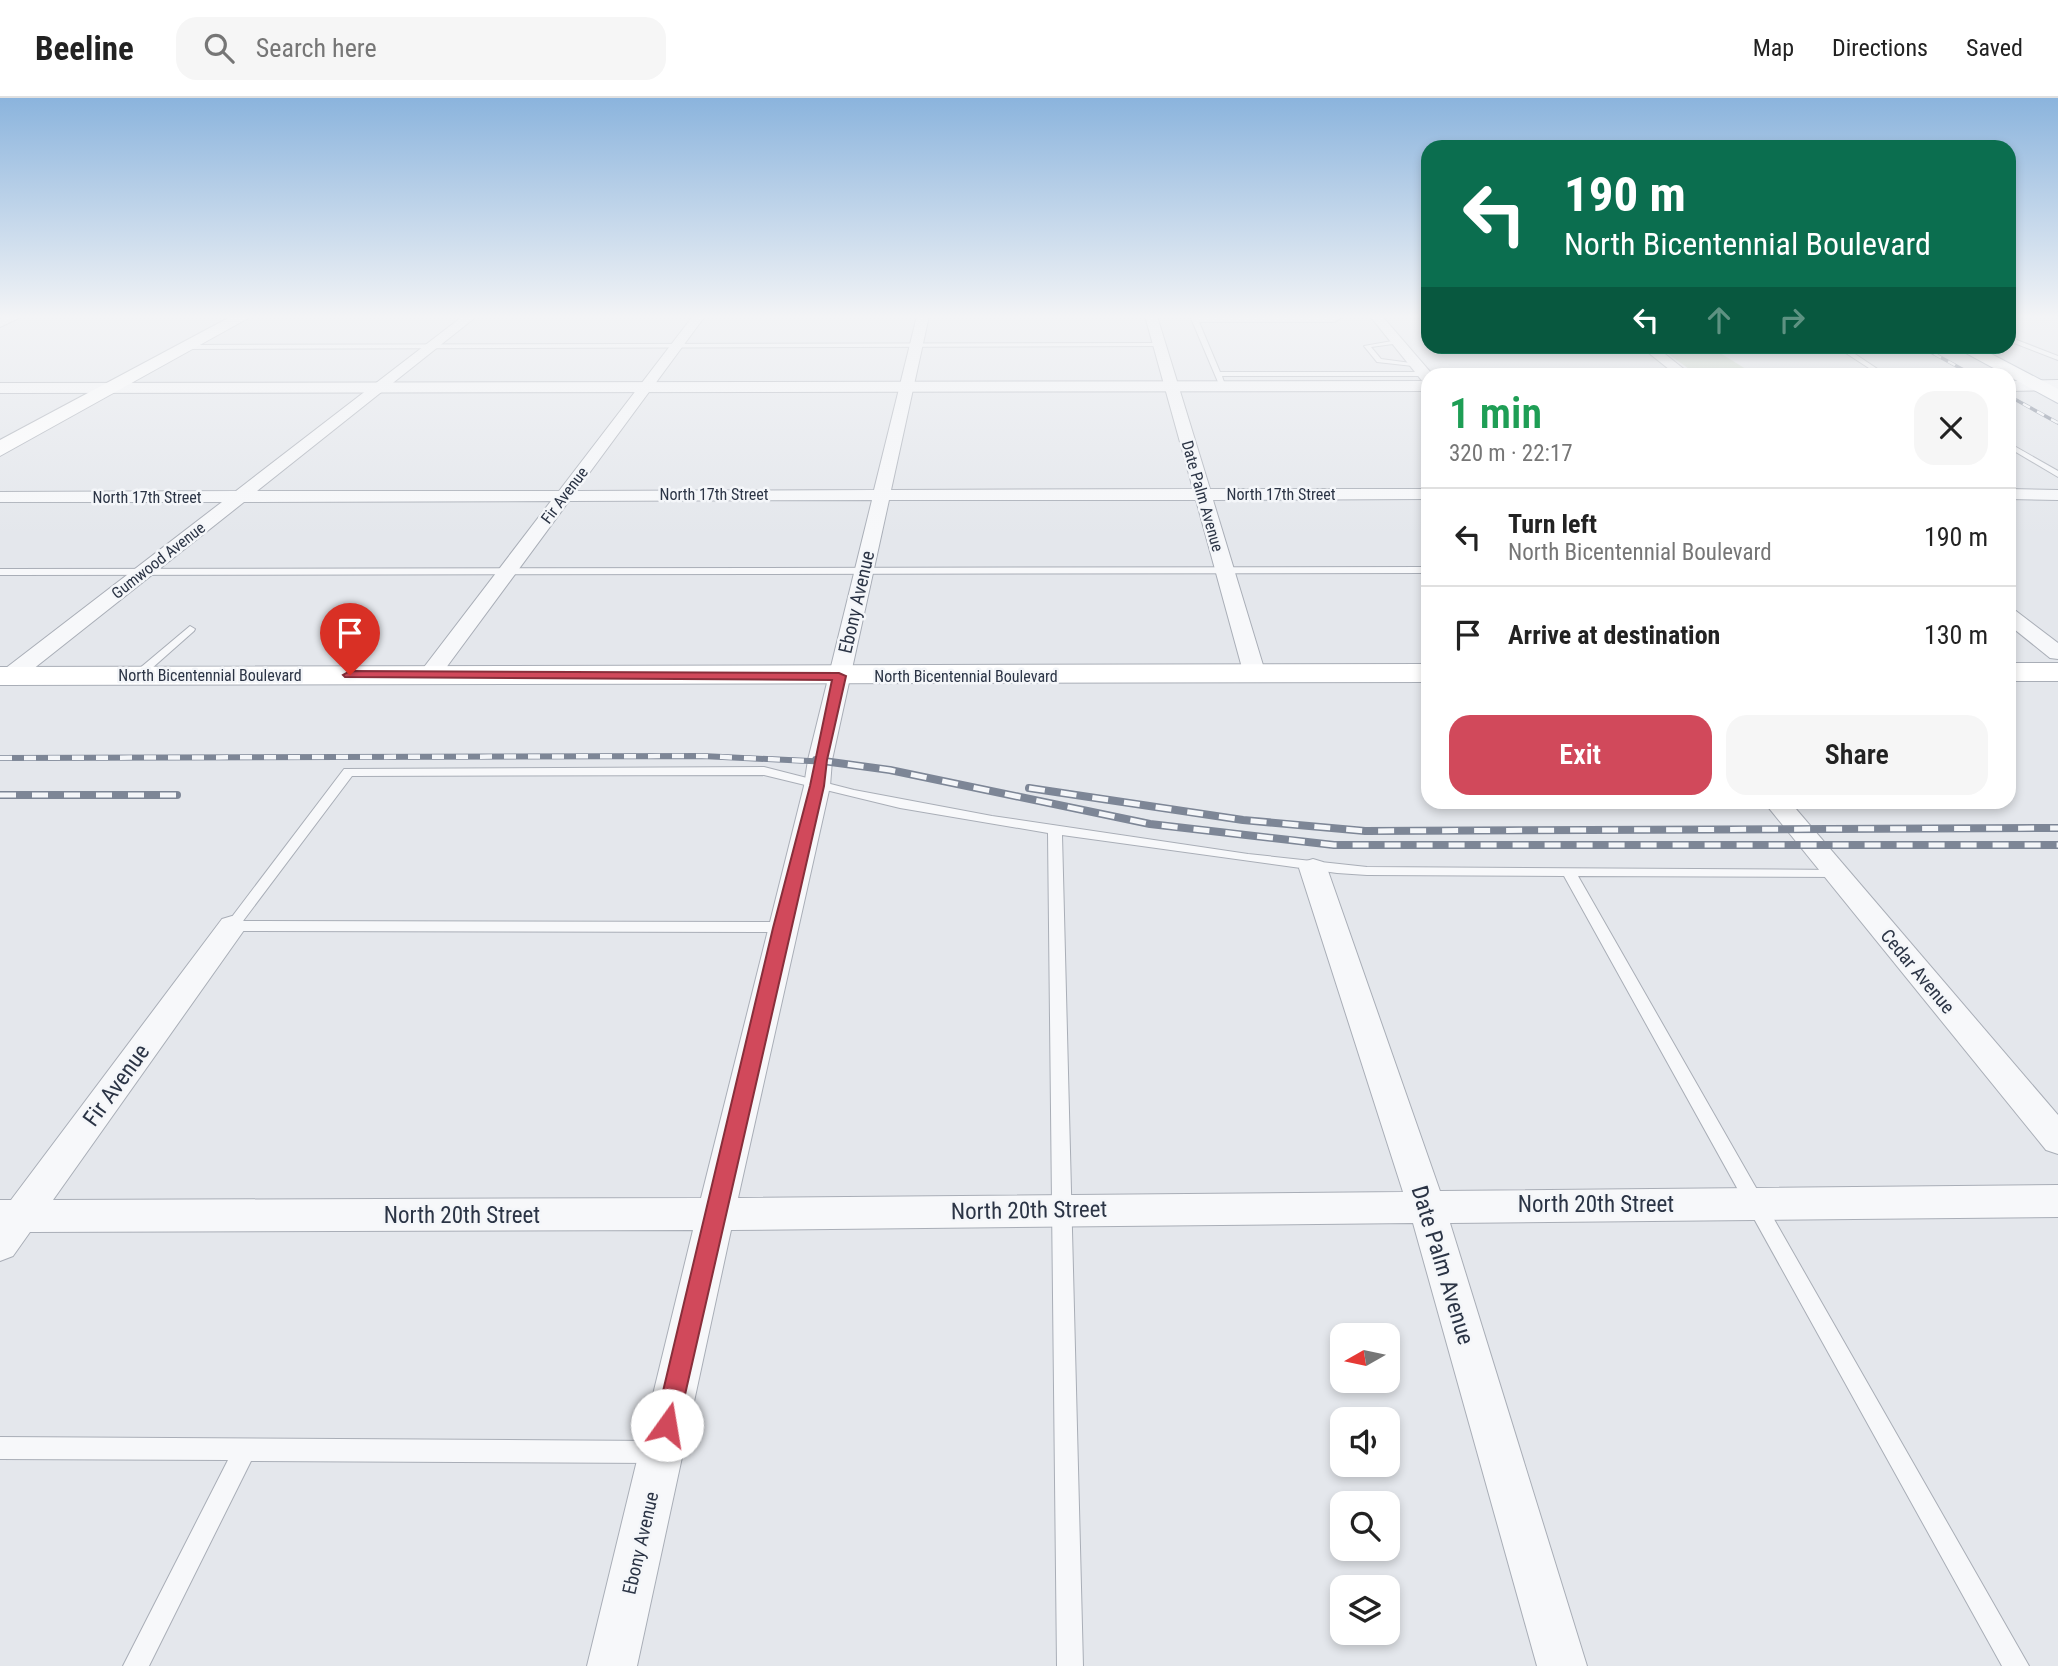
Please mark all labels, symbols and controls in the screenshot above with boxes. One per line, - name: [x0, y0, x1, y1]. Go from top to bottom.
- search box: [176, 17, 666, 80]
- text: Beeline: [35, 29, 134, 68]
- icon: search: [200, 29, 238, 67]
- text: Search here: [256, 33, 377, 63]
- text: Map: [1753, 34, 1794, 62]
- text: Directions: [1832, 34, 1928, 62]
- text: Saved: [1966, 34, 2023, 62]
- text: 190 m: [1564, 166, 1686, 223]
- icon: left: [1449, 168, 1540, 259]
- text: North Bicentennial Boulevard: [1564, 225, 1931, 263]
- icon: left: [1627, 301, 1665, 339]
- icon: ahead: [1700, 301, 1738, 339]
- icon: right: [1773, 301, 1811, 339]
- text: 1 min: [1449, 389, 1542, 438]
- button: close: [1914, 391, 1988, 465]
- street label: Date Palm Avenue: [1178, 438, 1227, 554]
- text: 320 m · 22:17: [1449, 440, 1573, 467]
- street label: Fir Avenue: [537, 463, 592, 527]
- street label: North 17th Street: [660, 485, 769, 504]
- street label: North 17th Street: [1227, 485, 1336, 504]
- street label: North 17th Street: [93, 488, 202, 507]
- text: Turn left: [1508, 509, 1597, 539]
- street label: Gumwood Avenue: [108, 518, 209, 603]
- icon: left: [1449, 518, 1487, 556]
- text: 190 m: [1924, 522, 1988, 552]
- text: North Bicentennial Boulevard: [1508, 539, 1772, 566]
- street label: Ebony Avenue: [834, 549, 879, 656]
- pin: [320, 603, 380, 675]
- icon: arrive: [331, 614, 369, 652]
- icon: arrive: [1449, 616, 1487, 654]
- text: Arrive at destination: [1508, 620, 1720, 650]
- text: 130 m: [1924, 620, 1988, 650]
- street label: North Bicentennial Boulevard: [118, 666, 302, 685]
- street label: North Bicentennial Boulevard: [874, 667, 1058, 686]
- button: Exit: [1449, 715, 1712, 795]
- button: Share: [1726, 715, 1988, 795]
- street label: Cedar Avenue: [1876, 924, 1960, 1018]
- street label: Fir Avenue: [78, 1039, 155, 1132]
- street label: Date Palm Avenue: [1406, 1182, 1480, 1348]
- street label: North 20th Street: [1518, 1191, 1674, 1218]
- street label: North 20th Street: [951, 1196, 1107, 1225]
- street label: North 20th Street: [384, 1202, 540, 1229]
- north arrow: [1330, 1323, 1400, 1393]
- map controls: [1330, 1323, 1400, 1645]
- position arrow: [630, 1388, 704, 1462]
- button: sound: [1330, 1407, 1400, 1477]
- street label: Ebony Avenue: [618, 1490, 663, 1597]
- button: search: [1330, 1491, 1400, 1561]
- button: layers: [1330, 1575, 1400, 1645]

